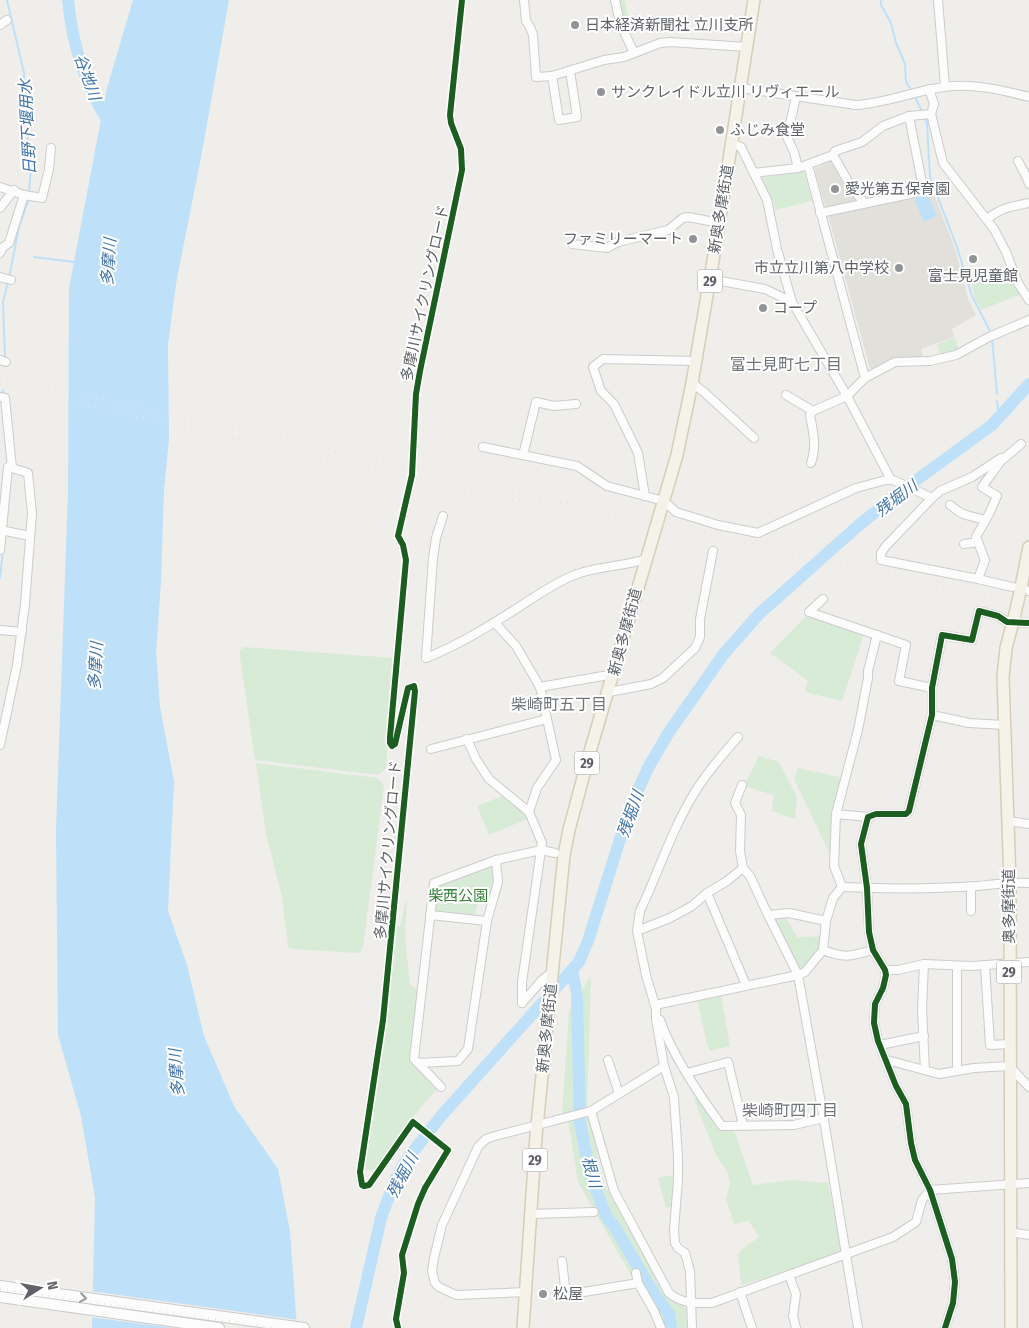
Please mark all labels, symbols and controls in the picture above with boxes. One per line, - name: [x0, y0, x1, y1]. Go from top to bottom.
- place label: 日本経済新聞社 立川支所: [585, 16, 754, 34]
- marker: 日本経済新聞社 立川支所: [569, 19, 581, 31]
- water label: 谷地川: [70, 51, 105, 105]
- water label: 日野下堰用水: [15, 77, 39, 175]
- place label: サンクレイドル立川 リヴィエール: [611, 83, 840, 101]
- marker: サンクレイドル立川 リヴィエール: [595, 86, 607, 98]
- place label: ふじみ食堂: [730, 121, 805, 139]
- marker: ふじみ食堂: [714, 124, 726, 136]
- street label: 新奥多摩街道: [705, 163, 737, 255]
- place label: 愛光第五保育園: [845, 180, 950, 198]
- marker: 愛光第五保育園: [829, 183, 841, 195]
- street label: 多摩川サイクリングロード: [398, 203, 452, 383]
- place label: ファミリーマート: [563, 230, 683, 248]
- marker: ファミリーマート: [687, 233, 699, 245]
- water label: 多摩川: [97, 235, 120, 287]
- marker: 富士見児童館: [967, 253, 979, 265]
- place label: 市立立川第八中学校: [754, 259, 889, 277]
- marker: 市立立川第八中学校: [893, 262, 905, 274]
- place label: 富士見児童館: [928, 267, 1018, 285]
- road number: 29: [698, 270, 722, 292]
- place label: コープ: [773, 299, 817, 317]
- marker: コープ: [757, 302, 769, 314]
- district label: 富士見町七丁目: [730, 355, 842, 374]
- water label: 残堀川: [871, 475, 923, 520]
- street label: 新奥多摩街道: [605, 586, 645, 678]
- water label: 多摩川: [85, 640, 106, 690]
- district label: 柴崎町五丁目: [511, 695, 607, 714]
- road number: 29: [574, 751, 600, 774]
- street label: 多摩川サイクリングロード: [371, 760, 405, 940]
- water label: 残堀川: [613, 786, 648, 840]
- street label: 奥多摩街道: [1000, 868, 1018, 944]
- park label: 柴西公園: [428, 887, 488, 905]
- road number: 29: [996, 960, 1022, 984]
- street label: 新奥多摩街道: [533, 982, 561, 1074]
- water label: 多摩川: [165, 1046, 188, 1098]
- district label: 柴崎町四丁目: [742, 1101, 838, 1120]
- water label: 残堀川: [383, 1148, 423, 1201]
- road number: 29: [522, 1148, 548, 1172]
- water label: 根川: [578, 1154, 605, 1192]
- north arrow: [15, 1263, 65, 1313]
- text: N: [43, 1280, 61, 1291]
- place label: 松屋: [553, 1285, 583, 1303]
- marker: 松屋: [537, 1288, 549, 1300]
- one-way arrow: [79, 1292, 87, 1302]

